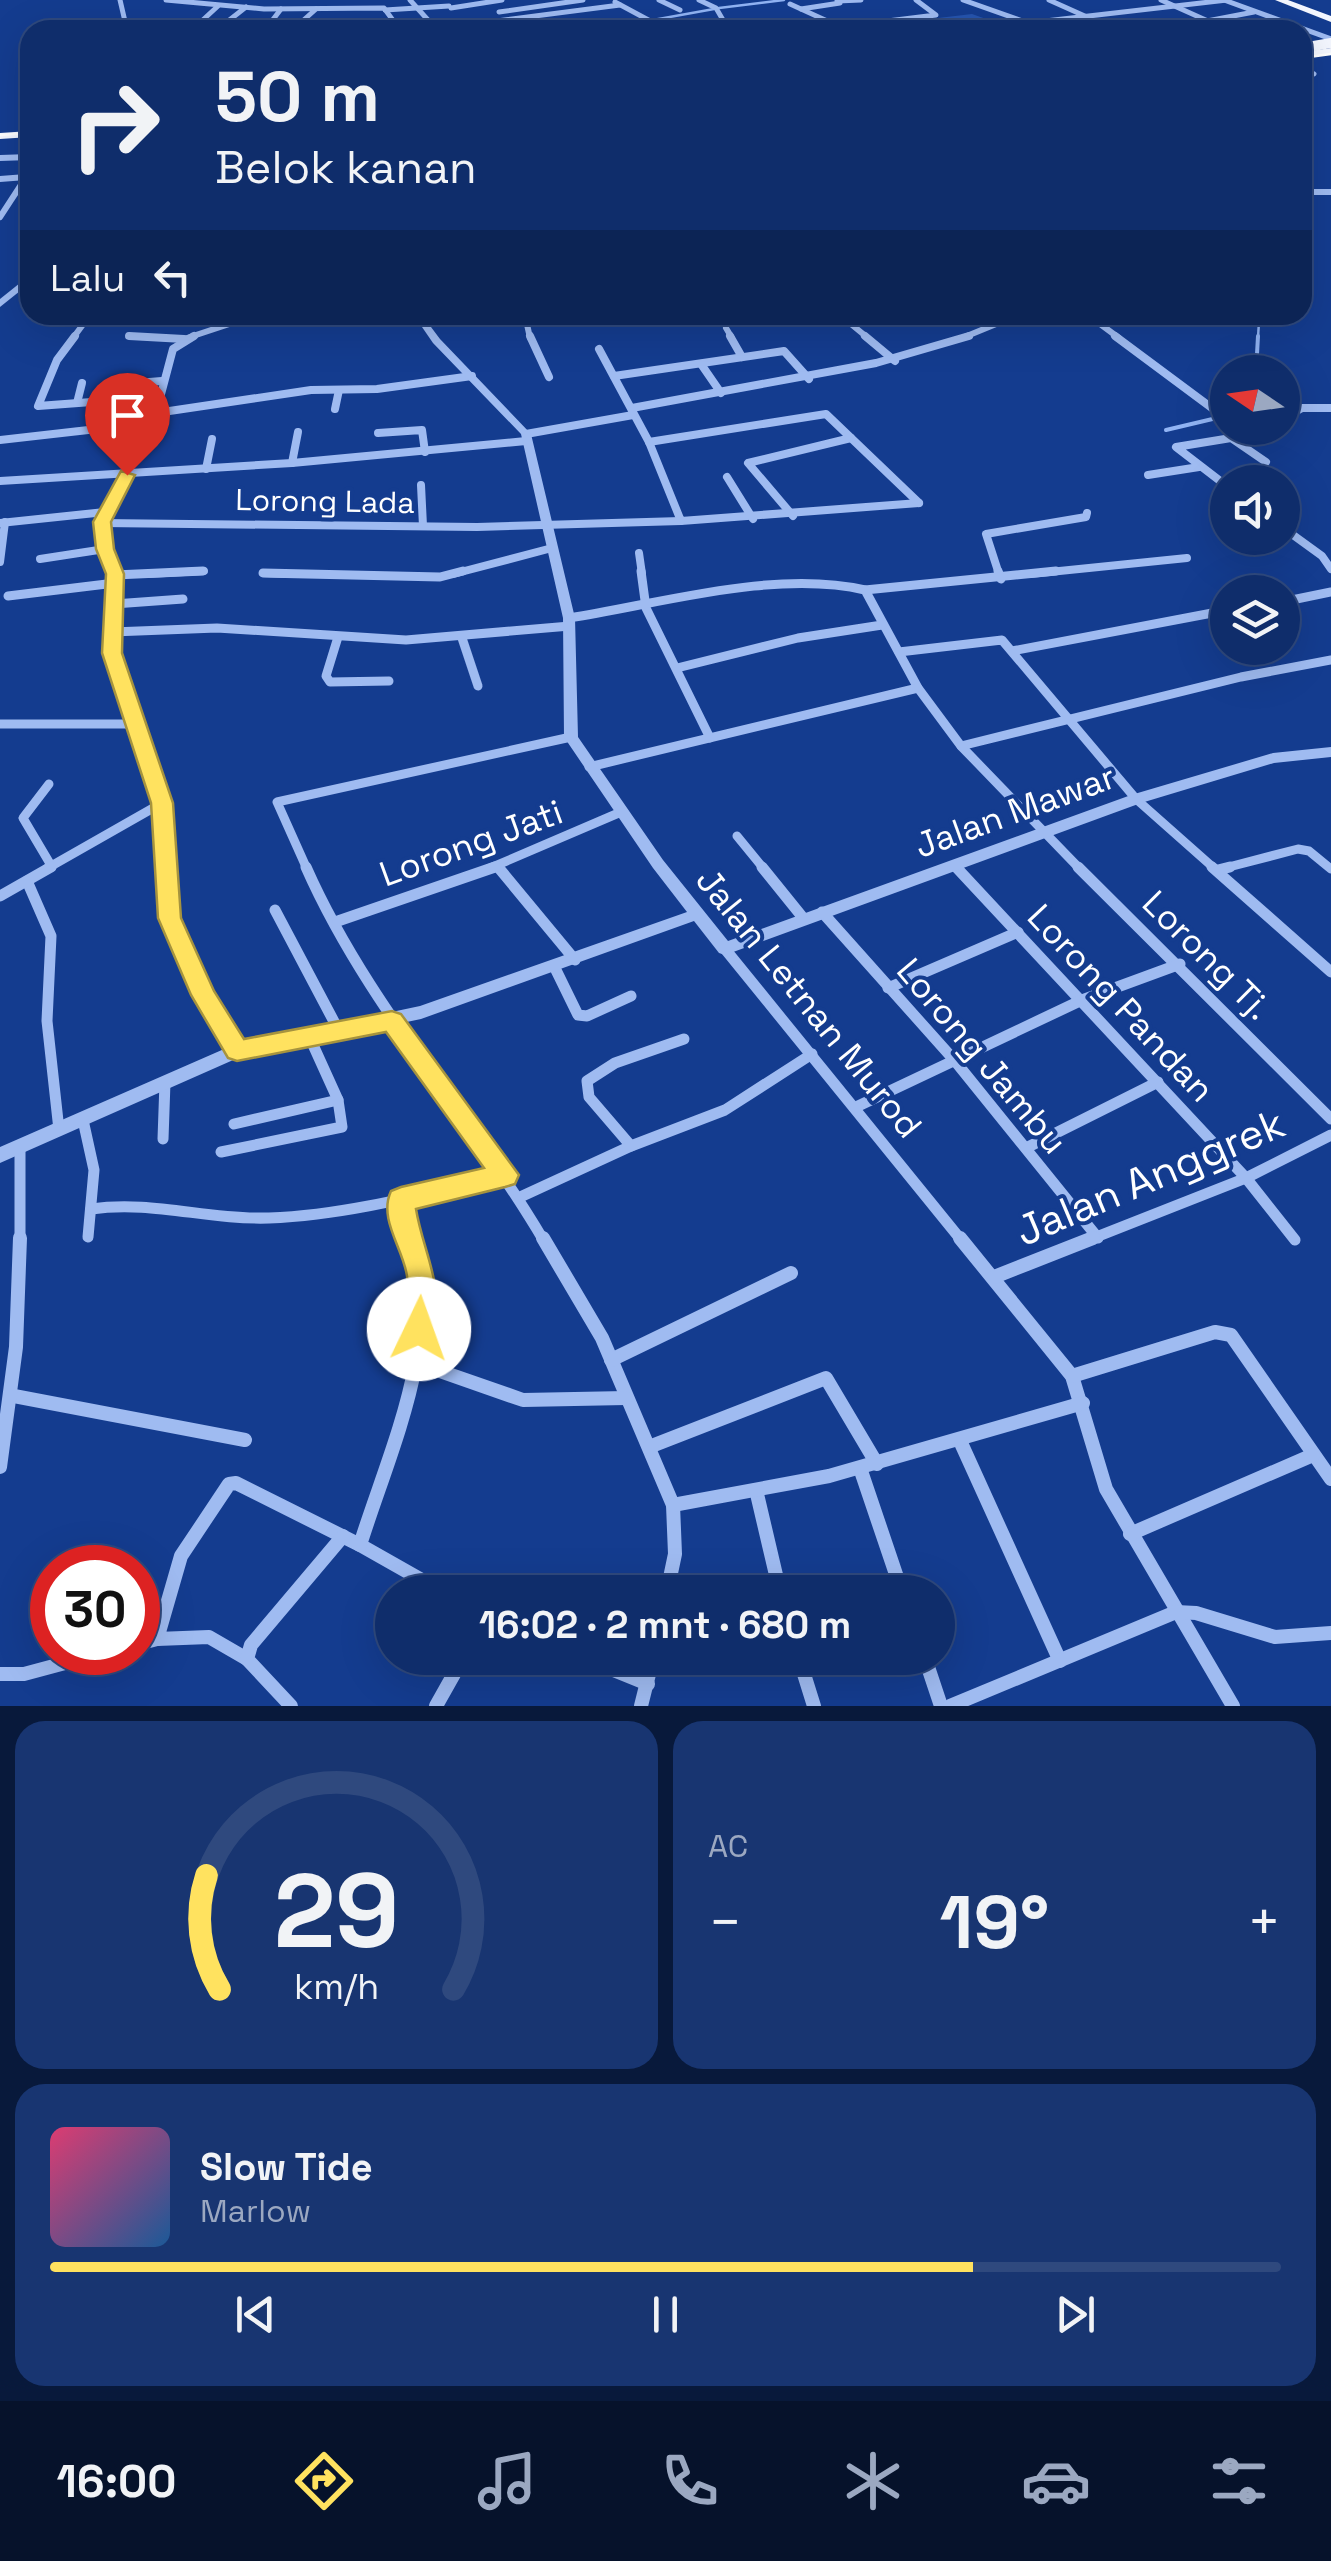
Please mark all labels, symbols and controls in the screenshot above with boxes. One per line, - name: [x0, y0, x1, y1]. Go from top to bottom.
- text: 50 m: [215, 52, 380, 141]
- icon: right: [50, 60, 180, 190]
- text: Belok kanan: [215, 139, 477, 196]
- icon: left: [145, 250, 200, 305]
- text: Lalu: [50, 254, 125, 302]
- north arrow: [1210, 355, 1300, 445]
- map controls: [1210, 355, 1300, 665]
- pin: [85, 373, 170, 476]
- icon: arrive: [100, 388, 155, 443]
- button: sound: [1210, 465, 1300, 555]
- street label: Lorong Lada: [235, 480, 415, 522]
- button: layers: [1210, 575, 1300, 665]
- street label: Jalan Mawar: [909, 754, 1121, 868]
- street label: Lorong Jati: [374, 790, 568, 896]
- street label: Jalan Letnan Murod: [687, 859, 931, 1147]
- street label: Lorong Tj.: [1133, 881, 1281, 1029]
- street label: Lorong Pandan: [1018, 895, 1224, 1111]
- street label: Lorong Jambu: [887, 949, 1077, 1163]
- street label: Jalan Anggrek: [1007, 1097, 1293, 1257]
- position arrow: [367, 1277, 471, 1381]
- speed limit sign: 30: [30, 1545, 160, 1675]
- text: 16:02 · 2 mnt · 680 m: [479, 1601, 851, 1649]
- text: AC: [708, 1826, 748, 1866]
- text: 29: [274, 1845, 399, 1977]
- text: 19°: [940, 1874, 1049, 1970]
- text: −: [708, 1887, 742, 1957]
- text: +: [1247, 1887, 1281, 1957]
- text: km/h: [294, 1964, 379, 2009]
- text: Slow Tide: [200, 2143, 373, 2191]
- text: Marlow: [200, 2191, 311, 2231]
- icon: previous: [228, 2287, 283, 2342]
- icon: pause: [638, 2287, 693, 2342]
- icon: next: [1048, 2287, 1103, 2342]
- icon: directions: [289, 2446, 359, 2516]
- icon: music: [472, 2446, 542, 2516]
- icon: phone: [655, 2446, 725, 2516]
- icon: climate: [838, 2446, 908, 2516]
- icon: car: [1021, 2446, 1091, 2516]
- icon: filters: [1204, 2446, 1274, 2516]
- text: 16:00: [57, 2453, 176, 2510]

